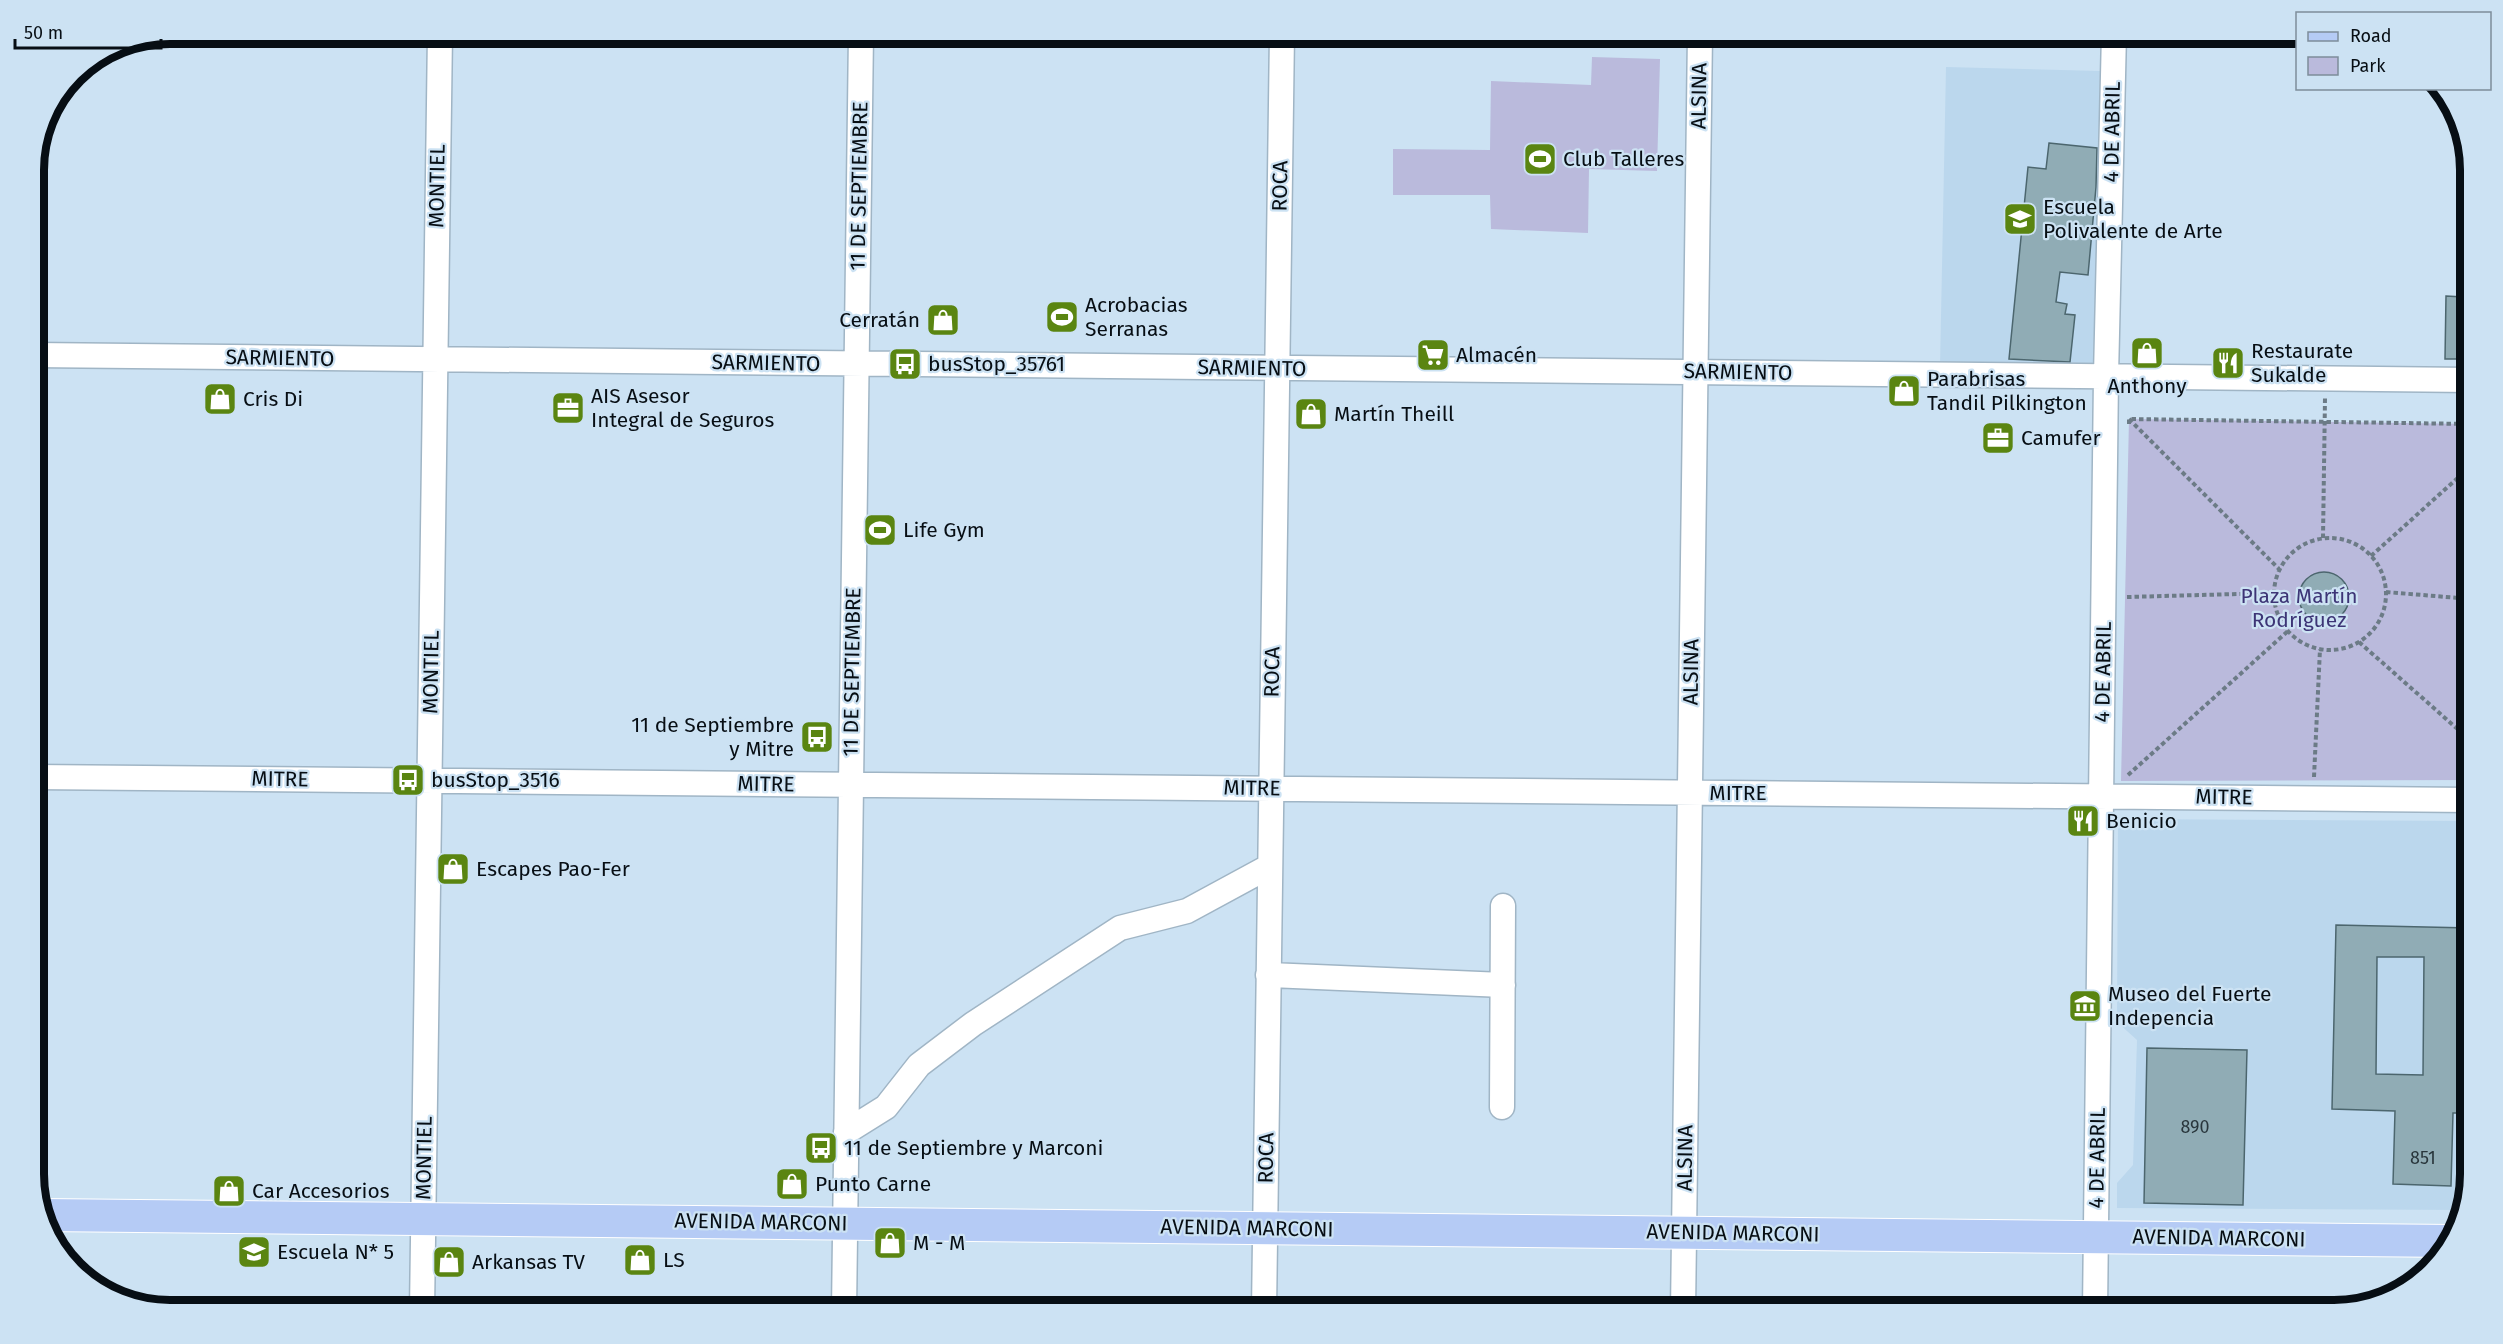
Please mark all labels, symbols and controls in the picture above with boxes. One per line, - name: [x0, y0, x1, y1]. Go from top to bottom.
- scale bar: [15, 12, 160, 50]
- legend: [2296, 12, 2491, 90]
- text: 50 m: [24, 22, 63, 44]
- text: Road: [2350, 25, 2392, 47]
- text: Park: [2350, 55, 2386, 77]
- street label: ALSINA: [1685, 63, 1713, 129]
- street label: 4 DE ABRIL: [2098, 81, 2126, 183]
- street label: 11 DE SEPTIEMBRE: [845, 101, 873, 271]
- sports icon: Club Talleres: [1522, 141, 1558, 177]
- street label: MONTIEL: [423, 143, 451, 228]
- place label: Club Talleres: [1563, 146, 1685, 172]
- street label: ROCA: [1267, 160, 1293, 212]
- place label: Escuela Polivalente de Arte: [2043, 194, 2223, 244]
- school or university icon: Escuela Polivalente de Arte: [2002, 201, 2038, 237]
- place label: Acrobacias Serranas: [1085, 292, 1188, 342]
- sports icon: Acrobacias Serranas: [1044, 299, 1080, 335]
- shop icon: Cerratán: [925, 302, 961, 338]
- place label: Cerratán: [839, 307, 920, 333]
- shop icon: Anthony: [2129, 335, 2165, 371]
- supermarket icon: Almacén: [1415, 337, 1451, 373]
- place label: Restaurate Sukalde: [2251, 338, 2353, 388]
- place label: Almacén: [1456, 342, 1537, 368]
- street label: SARMIENTO: [225, 344, 335, 372]
- restaurant icon: Restaurate Sukalde: [2210, 345, 2246, 381]
- bus stop icon: busStop_35761: [887, 346, 923, 382]
- street label: SARMIENTO: [711, 349, 821, 377]
- place label: busStop_35761: [928, 351, 1065, 377]
- street label: SARMIENTO: [1197, 354, 1307, 382]
- street label: SARMIENTO: [1683, 358, 1793, 386]
- place label: Parabrisas Tandil Pilkington: [1927, 366, 2087, 416]
- shop icon: Parabrisas Tandil Pilkington: [1886, 373, 1922, 409]
- place label: Anthony: [2108, 373, 2187, 399]
- shop icon: Cris Di: [202, 381, 238, 417]
- place label: AIS Asesor Integral de Seguros: [591, 383, 775, 433]
- place label: Cris Di: [243, 386, 303, 412]
- office icon: AIS Asesor Integral de Seguros: [550, 390, 586, 426]
- shop icon: Martín Theill: [1293, 396, 1329, 432]
- place label: Martín Theill: [1334, 401, 1454, 427]
- office icon: Camufer: [1980, 420, 2016, 456]
- place label: Camufer: [2021, 425, 2101, 451]
- sports icon: Life Gym: [862, 512, 898, 548]
- place label: Life Gym: [903, 517, 985, 543]
- park label: Plaza Martín Rodríguez: [2241, 583, 2358, 633]
- street label: 11 DE SEPTIEMBRE: [838, 587, 866, 757]
- street label: 4 DE ABRIL: [2089, 621, 2117, 723]
- street label: MONTIEL: [417, 629, 445, 714]
- street label: ALSINA: [1677, 639, 1705, 705]
- street label: ROCA: [1259, 646, 1285, 698]
- place label: 11 de Septiembre y Mitre: [631, 712, 794, 762]
- bus stop icon: 11 de Septiembre y Mitre: [799, 719, 835, 755]
- bus stop icon: busStop_3516: [390, 762, 426, 798]
- street label: MITRE: [251, 766, 309, 792]
- place label: busStop_3516: [431, 767, 560, 793]
- street label: MITRE: [737, 771, 795, 797]
- street label: MITRE: [1223, 775, 1281, 801]
- street label: MITRE: [1709, 780, 1767, 806]
- street label: MITRE: [2195, 784, 2253, 810]
- restaurant icon: Benicio: [2065, 803, 2101, 839]
- place label: Benicio: [2106, 808, 2177, 834]
- shop icon: Escapes Pao-Fer: [435, 851, 471, 887]
- place label: Escapes Pao-Fer: [476, 856, 630, 882]
- place label: Museo del Fuerte Indepencia: [2108, 981, 2271, 1031]
- museum icon: Museo del Fuerte Indepencia: [2067, 988, 2103, 1024]
- street label: 4 DE ABRIL: [2083, 1107, 2111, 1209]
- street label: MONTIEL: [410, 1115, 438, 1200]
- house number: 890: [2180, 1116, 2210, 1138]
- street label: ALSINA: [1671, 1125, 1699, 1191]
- bus stop icon: 11 de Septiembre y Marconi: [803, 1130, 839, 1166]
- street label: ROCA: [1253, 1132, 1279, 1184]
- place label: 11 de Septiembre y Marconi: [844, 1135, 1104, 1161]
- house number: 851: [2410, 1147, 2436, 1169]
- shop icon: Punto Carne: [774, 1166, 810, 1202]
- place label: Punto Carne: [815, 1171, 931, 1197]
- shop icon: Car Accesorios: [211, 1173, 247, 1209]
- place label: Car Accesorios: [252, 1178, 390, 1204]
- street label: AVENIDA MARCONI: [674, 1207, 848, 1237]
- street label: AVENIDA MARCONI: [1160, 1213, 1334, 1243]
- street label: AVENIDA MARCONI: [1646, 1218, 1820, 1248]
- street label: AVENIDA MARCONI: [2132, 1223, 2306, 1253]
- shop icon: M - M: [872, 1225, 908, 1261]
- place label: M - M: [913, 1230, 965, 1256]
- school or university icon: Escuela N* 5: [236, 1234, 272, 1270]
- place label: Escuela N* 5: [277, 1239, 394, 1265]
- shop icon: LS: [622, 1242, 658, 1278]
- shop icon: Arkansas TV: [431, 1244, 467, 1280]
- place label: LS: [663, 1247, 685, 1273]
- place label: Arkansas TV: [472, 1249, 585, 1275]

